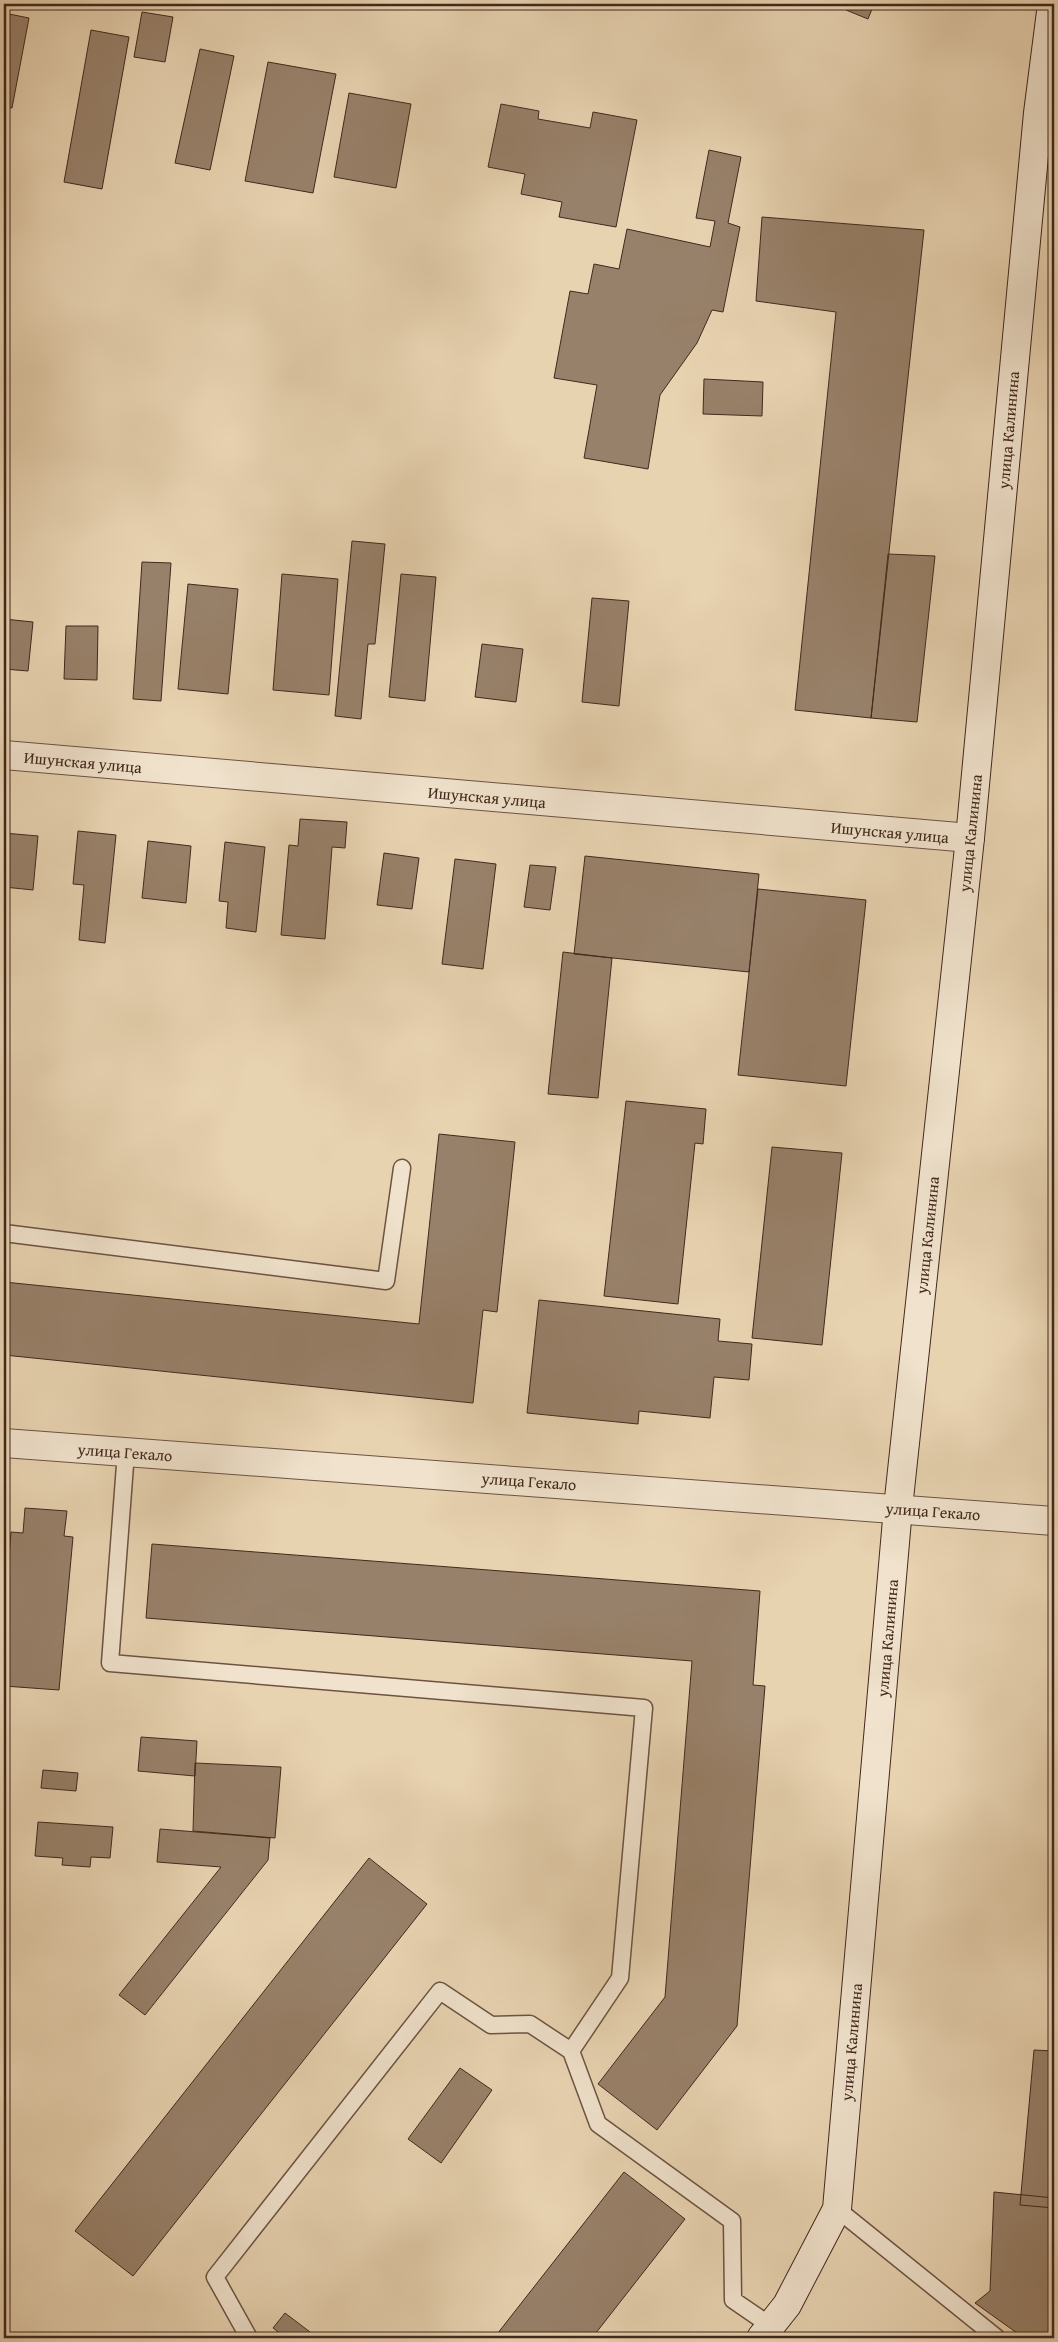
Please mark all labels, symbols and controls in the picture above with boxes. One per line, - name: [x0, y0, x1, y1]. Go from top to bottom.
- street label: улица Калинина: [991, 370, 1025, 491]
- street label: Ишунская улица: [23, 745, 143, 779]
- street label: улица Калинина: [952, 773, 988, 894]
- street label: Ишунская улица: [427, 780, 547, 814]
- street label: Ишунская улица: [830, 815, 950, 849]
- street label: улица Калинина: [909, 1175, 945, 1296]
- street label: улица Гекало: [76, 1437, 173, 1467]
- street label: улица Гекало: [480, 1466, 577, 1496]
- street label: улица Гекало: [884, 1496, 981, 1526]
- street label: улица Калинина: [870, 1578, 904, 1699]
- street label: улица Калинина: [834, 1982, 868, 2103]

